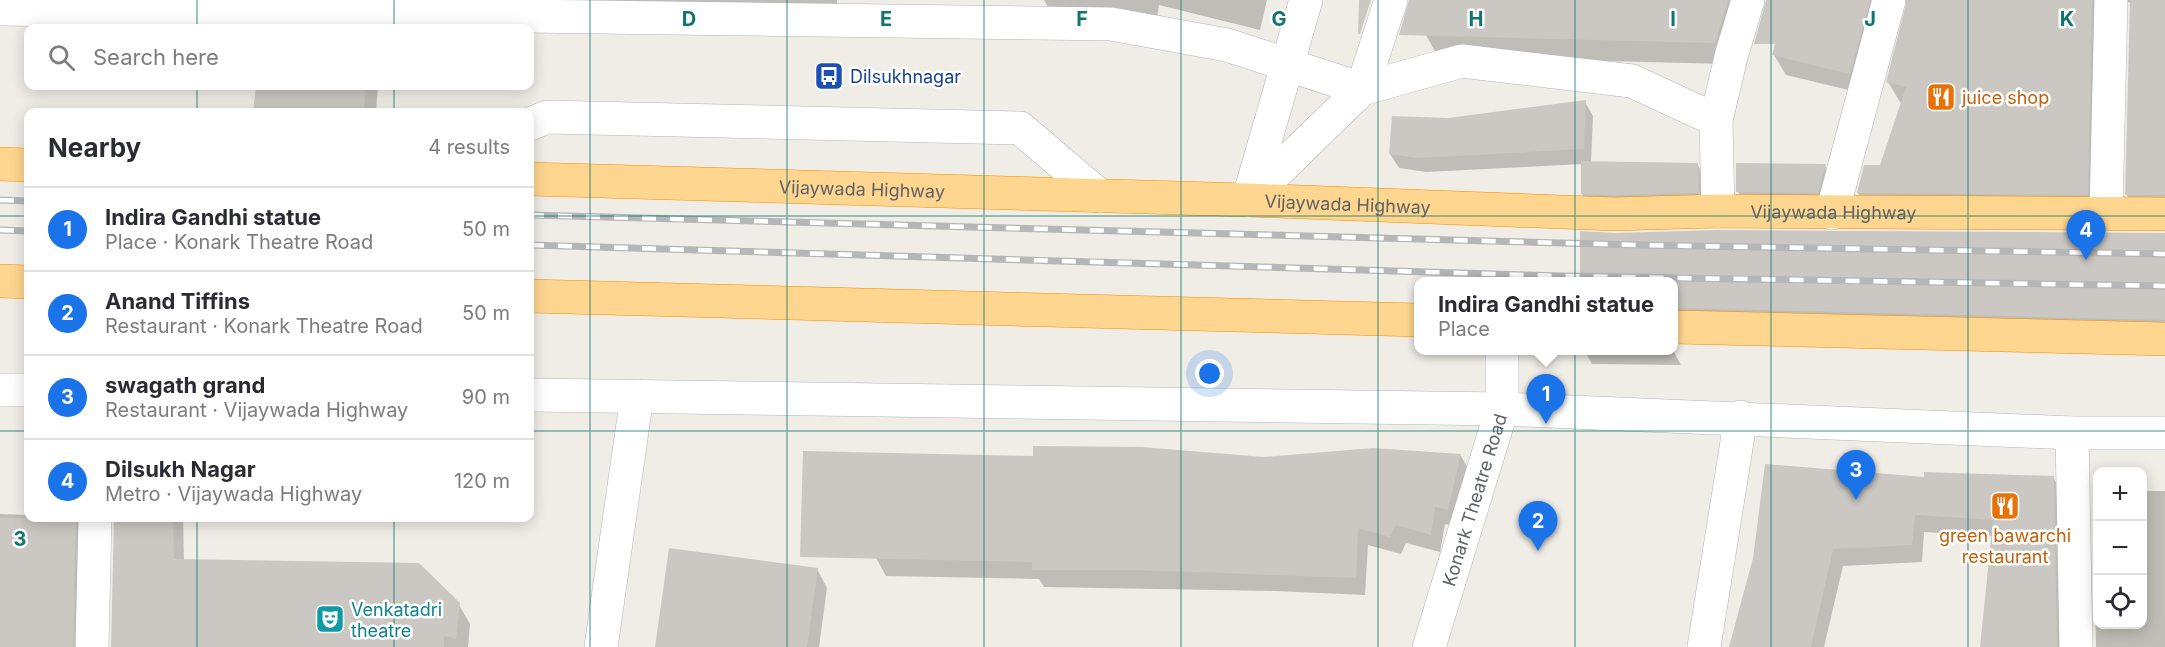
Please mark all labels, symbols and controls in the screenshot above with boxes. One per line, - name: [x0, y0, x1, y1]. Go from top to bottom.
- text: D: [682, 7, 696, 31]
- text: E: [880, 7, 892, 31]
- text: F: [1076, 7, 1088, 31]
- text: G: [1271, 7, 1287, 31]
- text: H: [1469, 7, 1483, 31]
- text: I: [1670, 7, 1676, 31]
- text: J: [1864, 7, 1876, 31]
- text: K: [2060, 7, 2074, 31]
- search box: [24, 24, 534, 90]
- icon: search: [45, 41, 78, 74]
- text: Search here: [93, 44, 219, 70]
- bus stop icon: Dilsukhnagar: [813, 60, 845, 92]
- place label: Dilsukhnagar: [850, 66, 961, 87]
- restaurant icon: juice shop: [1925, 81, 1957, 113]
- place label: juice shop: [1961, 87, 2049, 108]
- text: Nearby: [48, 132, 141, 163]
- text: 4 results: [428, 135, 510, 159]
- street label: Vijaywada Highway: [778, 176, 945, 202]
- street label: Vijaywada Highway: [1264, 190, 1431, 217]
- street label: Vijaywada Highway: [1750, 201, 1917, 223]
- text: Indira Gandhi statue: [105, 204, 321, 230]
- pin: 4: [2066, 210, 2106, 260]
- text: 1: [63, 217, 72, 241]
- text: 50 m: [462, 217, 510, 241]
- text: Place · Konark Theatre Road: [105, 230, 373, 254]
- popup: [1414, 277, 1678, 355]
- text: Anand Tiffins: [105, 288, 250, 314]
- text: Indira Gandhi statue: [1438, 291, 1654, 317]
- text: 2: [61, 301, 74, 325]
- text: 50 m: [462, 301, 510, 325]
- text: Restaurant · Konark Theatre Road: [105, 314, 423, 338]
- text: Place: [1438, 317, 1490, 341]
- your location: [1195, 359, 1224, 388]
- text: swagath grand: [105, 372, 265, 398]
- pin: 1: [1526, 374, 1566, 424]
- text: 3: [61, 385, 74, 409]
- text: 90 m: [462, 385, 510, 409]
- text: Restaurant · Vijaywada Highway: [105, 398, 408, 422]
- street label: Konark Theatre Road: [1438, 411, 1510, 589]
- pin: 3: [1836, 450, 1876, 500]
- text: Dilsukh Nagar: [105, 456, 256, 482]
- map controls: [2093, 467, 2147, 629]
- button: +: [2093, 467, 2147, 521]
- text: 4: [61, 469, 74, 493]
- text: 120 m: [454, 469, 510, 493]
- text: Metro · Vijaywada Highway: [105, 482, 362, 506]
- restaurant icon: green bawarchi restaurant: [1989, 490, 2021, 522]
- pin: 2: [1518, 502, 1558, 551]
- button: −: [2093, 521, 2147, 575]
- place label: green bawarchi restaurant: [1939, 525, 2071, 567]
- text: 3: [14, 527, 26, 551]
- button: locate: [2093, 575, 2147, 629]
- place label: Venkatadri theatre: [351, 599, 442, 641]
- theatre icon: Venkatadri theatre: [314, 603, 346, 635]

